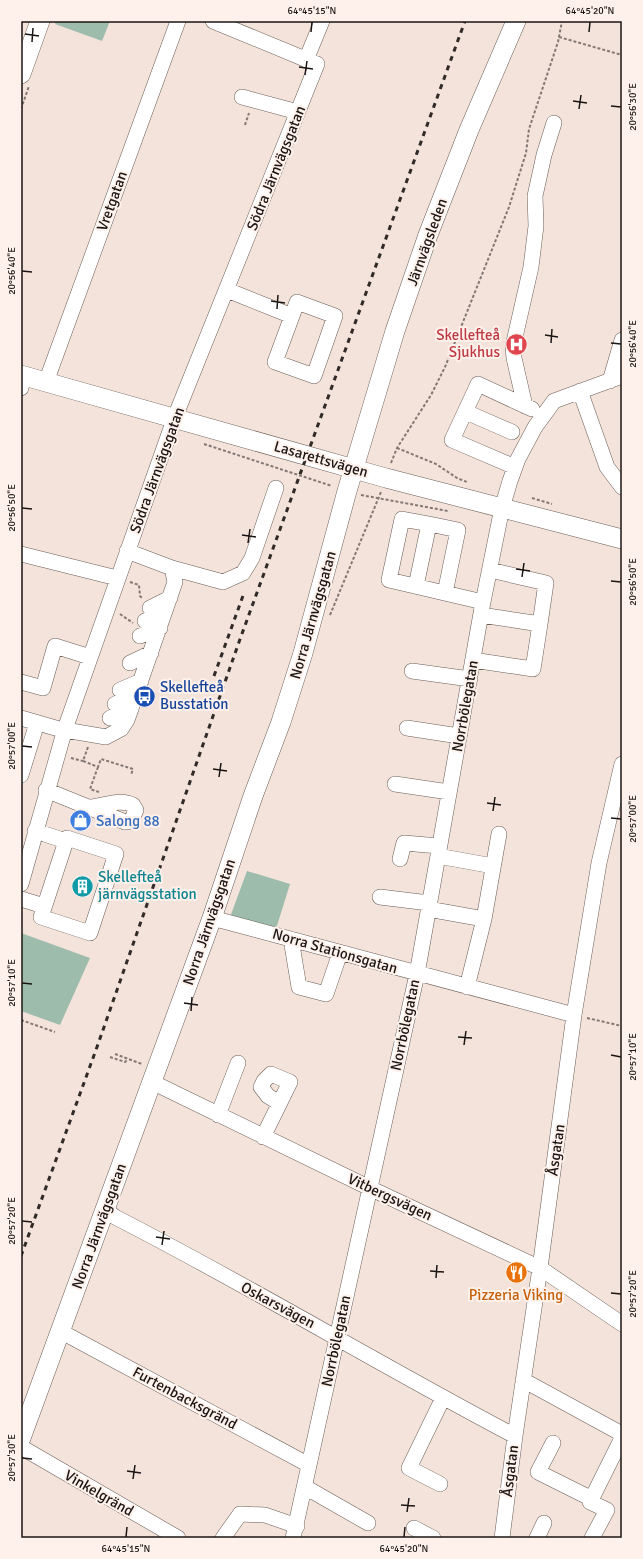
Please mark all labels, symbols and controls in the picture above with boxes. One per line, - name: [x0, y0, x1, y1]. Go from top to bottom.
- text: 64°45'15"N: [288, 5, 336, 17]
- text: 64°45'20"N: [566, 5, 614, 17]
- text: 20°56'30"E: [627, 83, 639, 131]
- street label: Södra Järnvägsgatan: [243, 103, 309, 233]
- street label: Vretgatan: [93, 169, 131, 233]
- street label: Järnvägsleden: [403, 196, 451, 288]
- text: 20°56'40"E: [6, 247, 18, 295]
- text: 20°56'40"E: [627, 320, 639, 368]
- place label: Skellefteå Sjukhus: [436, 326, 500, 361]
- hospital icon: Skellefteå Sjukhus: [503, 331, 529, 357]
- street label: Södra Järnvägsgatan: [126, 404, 188, 536]
- street label: Lasarettsvägen: [272, 437, 370, 481]
- text: 20°56'50"E: [6, 484, 18, 532]
- street label: Norra Järnvägsgatan: [286, 549, 340, 681]
- text: 20°56'50"E: [627, 558, 639, 606]
- street label: Norrbölegatan: [448, 659, 482, 753]
- place label: Skellefteå Busstation: [160, 678, 229, 713]
- bus stop icon: Skellefteå Busstation: [132, 683, 158, 709]
- text: 20°57'00"E: [6, 722, 18, 770]
- text: 20°57'00"E: [627, 795, 639, 843]
- shop icon: Salong 88: [68, 808, 94, 834]
- place label: Salong 88: [96, 812, 160, 830]
- street label: Norra Järnvägsgatan: [179, 856, 239, 988]
- place label: Skellefteå järnvägsstation: [98, 868, 197, 903]
- building icon: Skellefteå järnvägsstation: [69, 873, 95, 899]
- street label: Norra Stationsgatan: [270, 925, 400, 977]
- text: 20°57'10"E: [6, 959, 18, 1007]
- street label: Norrbölegatan: [387, 978, 423, 1072]
- text: 20°57'10"E: [627, 1033, 639, 1081]
- street label: Åsgatan: [543, 1123, 569, 1177]
- street label: Norra Järnvägsgatan: [68, 1161, 130, 1291]
- street label: Vitbergsvägen: [345, 1170, 435, 1224]
- text: 20°57'20"E: [6, 1197, 18, 1245]
- restaurant icon: Pizzeria Viking: [503, 1259, 529, 1285]
- text: 20°57'20"E: [627, 1270, 639, 1318]
- street label: Oskarsvägen: [238, 1278, 318, 1332]
- place label: Pizzeria Viking: [469, 1286, 563, 1304]
- street label: Norrbölegatan: [318, 1294, 354, 1388]
- street label: Furtenbacksgränd: [130, 1363, 240, 1433]
- text: 20°57'30"E: [6, 1434, 18, 1482]
- street label: Åsgatan: [498, 1444, 522, 1498]
- street label: Vinkelgränd: [61, 1466, 137, 1520]
- text: 64°45'15"N: [102, 1543, 150, 1555]
- text: 64°45'20"N: [380, 1543, 428, 1555]

